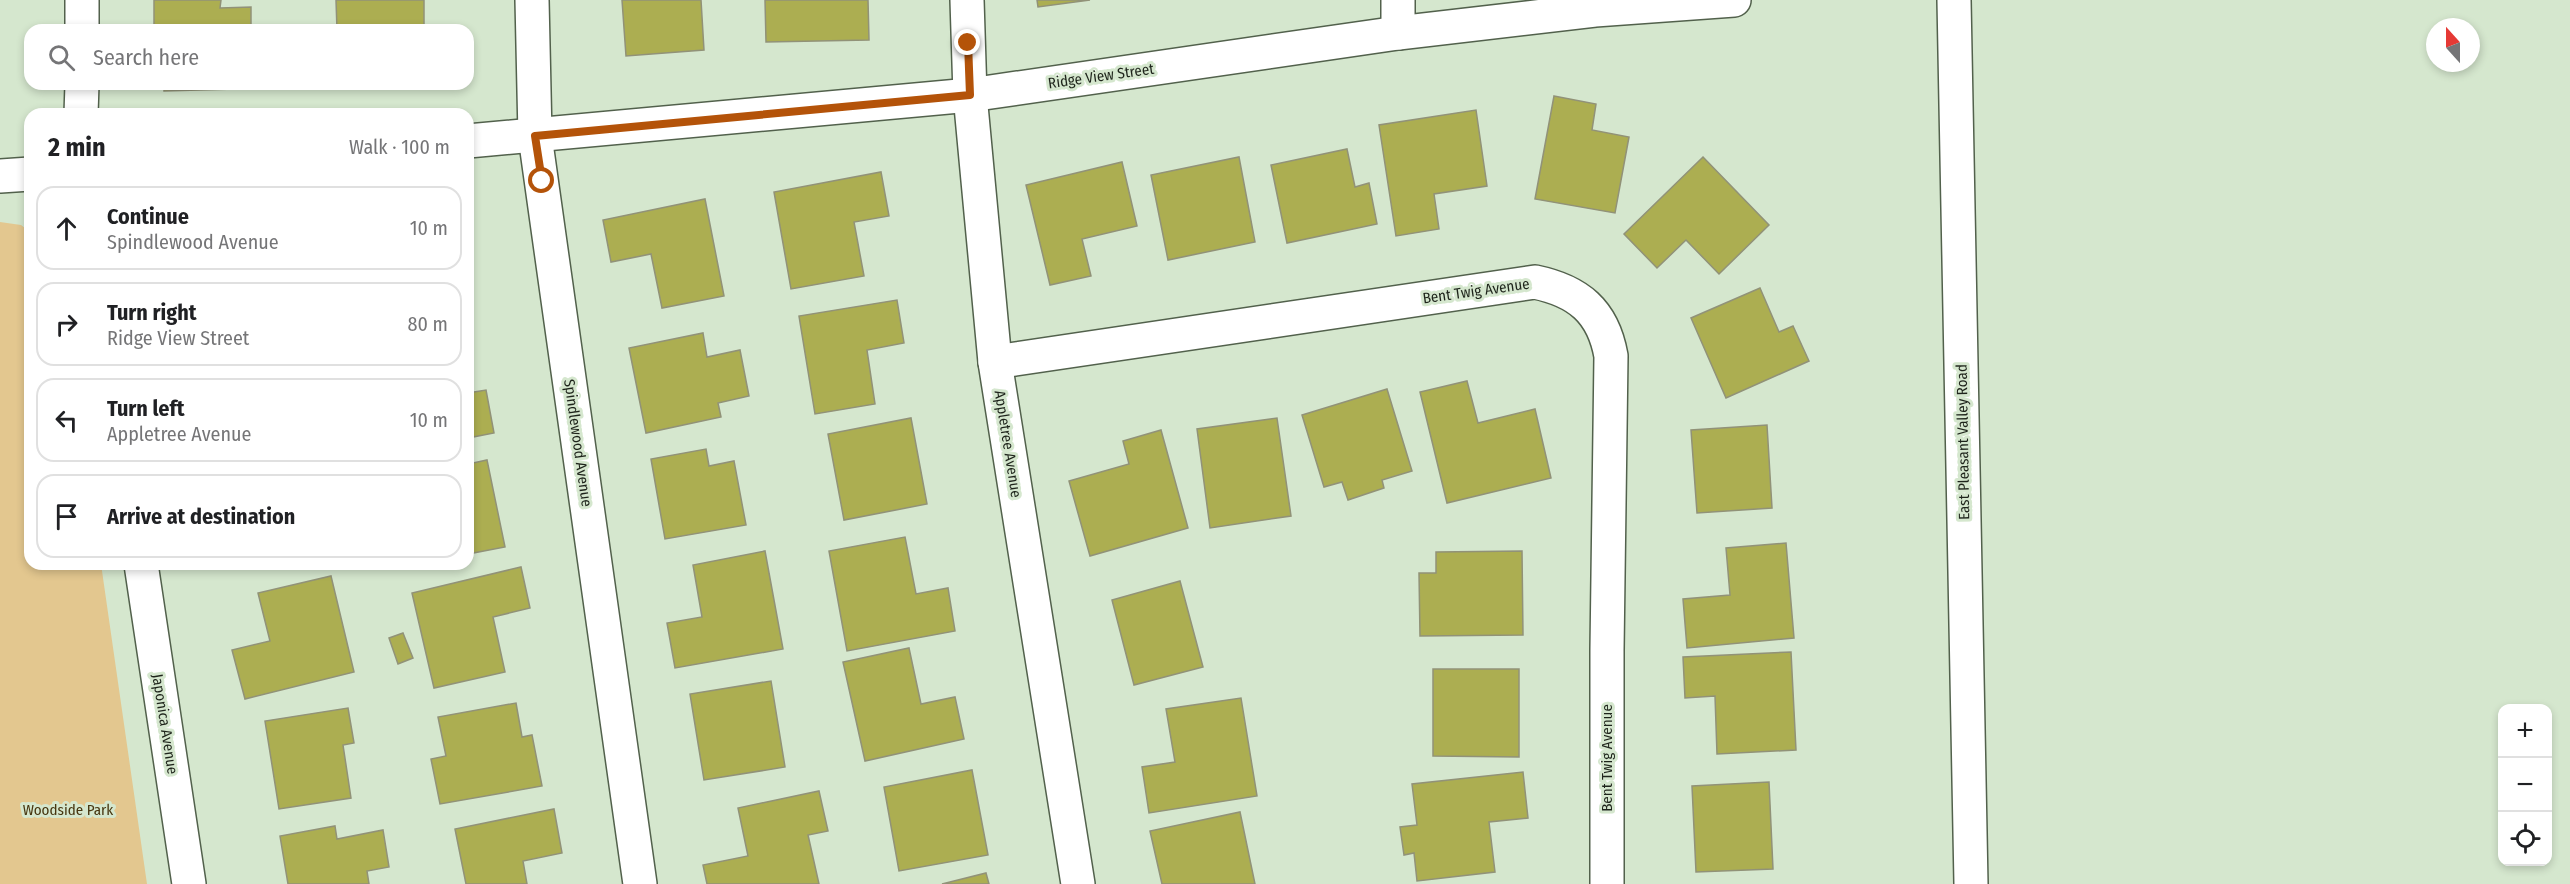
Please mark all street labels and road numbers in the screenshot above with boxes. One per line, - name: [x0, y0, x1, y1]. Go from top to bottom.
- street label: Ridge View Street: [1047, 60, 1155, 92]
- street label: Bent Twig Avenue: [1421, 275, 1531, 307]
- street label: East Pleasant Valley Road: [1953, 364, 1973, 520]
- street label: Spindlewood Avenue: [560, 378, 596, 508]
- street label: Appletree Avenue: [991, 389, 1025, 499]
- street label: Japonica Avenue: [148, 673, 182, 775]
- street label: Bent Twig Avenue: [1598, 704, 1616, 812]

